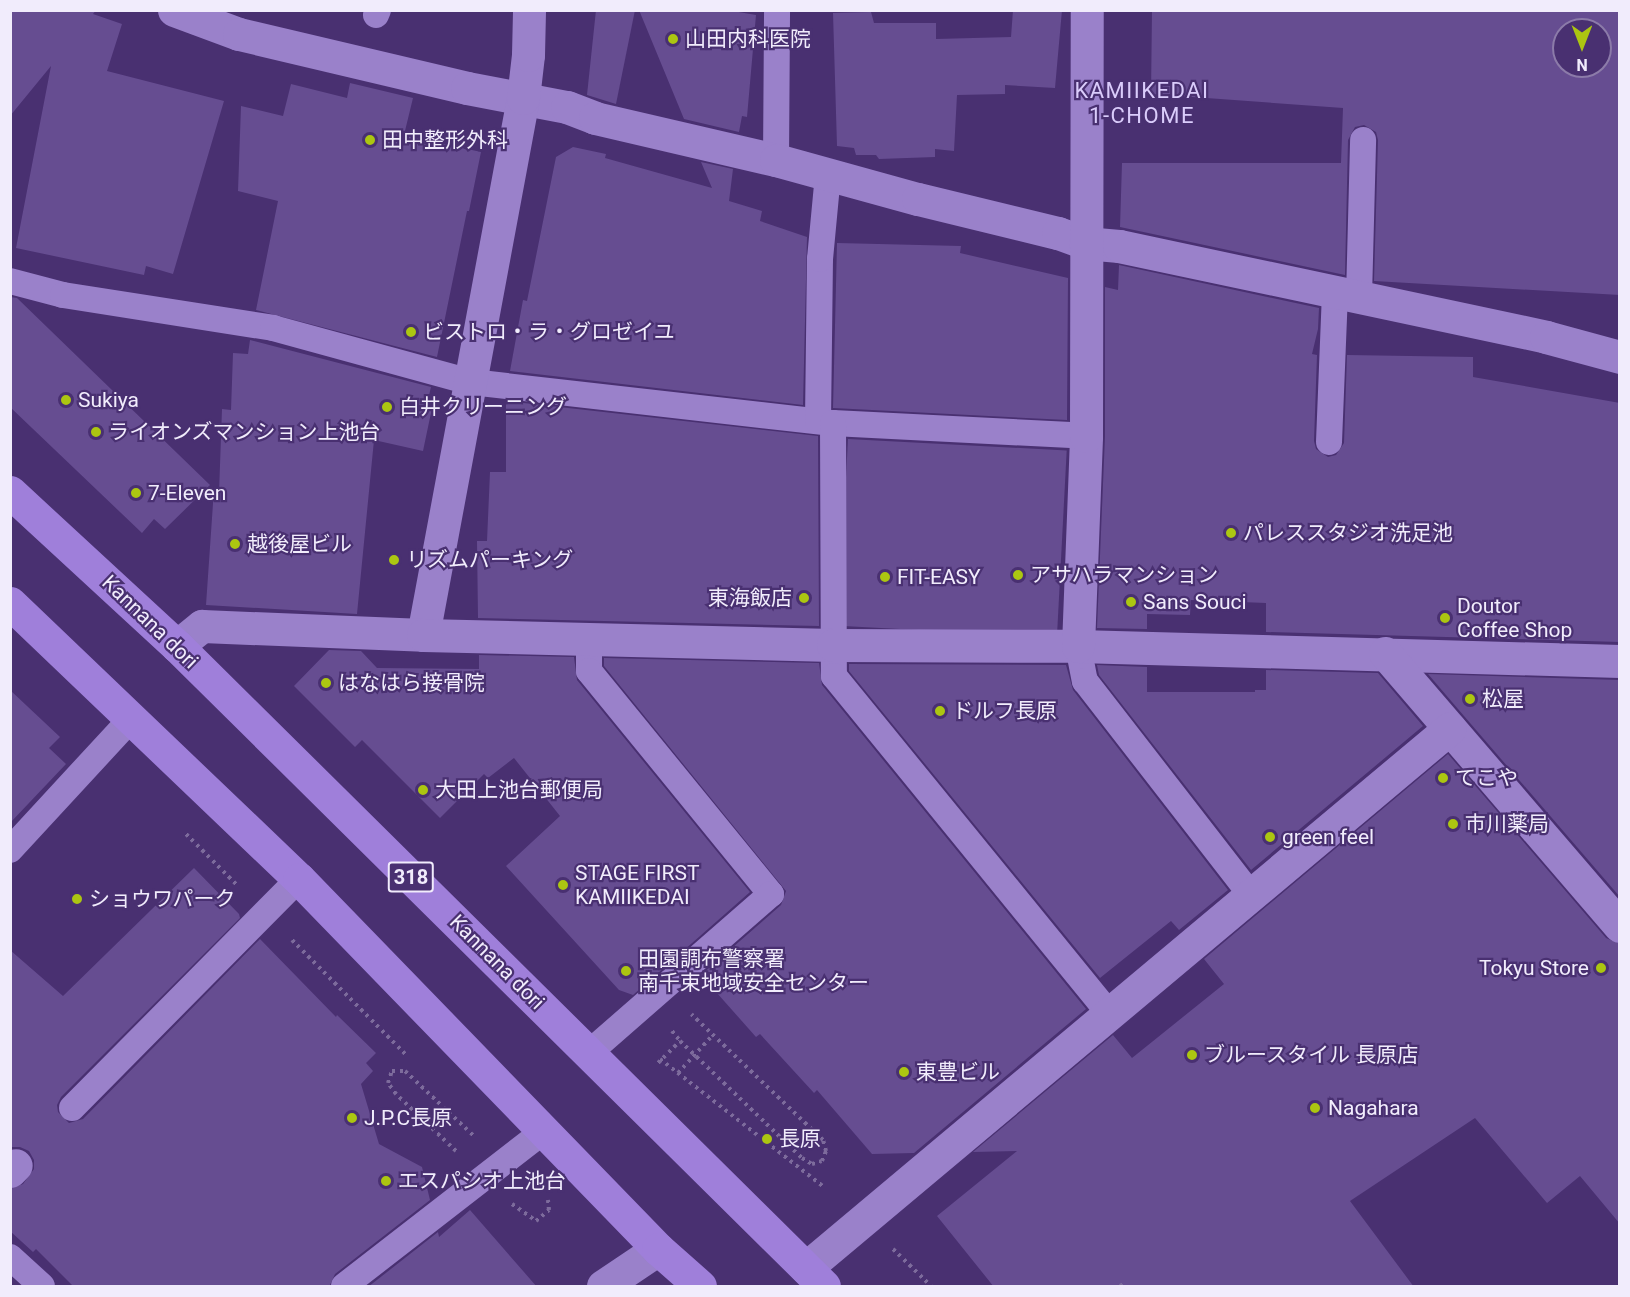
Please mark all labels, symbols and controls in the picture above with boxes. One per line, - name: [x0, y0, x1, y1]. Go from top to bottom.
- north arrow: [1552, 18, 1612, 78]
- place label: 山田内科医院: [685, 26, 811, 52]
- marker: 山田内科医院: [666, 32, 680, 46]
- text: N: [1576, 55, 1588, 74]
- district label: KAMIIKEDAI 1-CHOME: [1074, 77, 1210, 128]
- place label: 田中整形外科: [382, 127, 508, 153]
- marker: 田中整形外科: [363, 133, 377, 147]
- place label: ビストロ・ラ・グロゼイユ: [423, 319, 675, 345]
- marker: ビストロ・ラ・グロゼイユ: [404, 325, 418, 339]
- place label: Sukiya: [78, 387, 139, 413]
- marker: Sukiya: [59, 393, 73, 407]
- place label: 白井クリーニング: [399, 394, 567, 420]
- marker: 白井クリーニング: [380, 400, 394, 414]
- place label: ライオンズマンション上池台: [108, 419, 381, 445]
- marker: ライオンズマンション上池台: [89, 425, 103, 439]
- place label: 7-Eleven: [148, 480, 226, 506]
- marker: 7-Eleven: [129, 486, 143, 500]
- place label: パレススタジオ洗足池: [1243, 520, 1453, 546]
- marker: パレススタジオ洗足池: [1224, 526, 1238, 540]
- place label: 越後屋ビル: [247, 531, 352, 557]
- marker: 越後屋ビル: [228, 537, 242, 551]
- place label: リズムパーキング: [406, 547, 574, 573]
- marker: リズムパーキング: [387, 553, 401, 567]
- place label: アサハラマンション: [1030, 562, 1219, 588]
- place label: FIT-EASY: [897, 564, 981, 590]
- marker: アサハラマンション: [1011, 568, 1025, 582]
- street label: Kannana dori: [97, 570, 203, 674]
- marker: FIT-EASY: [878, 570, 892, 584]
- place label: 東海飯店: [708, 585, 792, 611]
- place label: Sans Souci: [1143, 589, 1247, 615]
- marker: 東海飯店: [797, 591, 811, 605]
- place label: Doutor Coffee Shop: [1457, 593, 1572, 643]
- marker: Sans Souci: [1124, 595, 1138, 609]
- marker: Doutor Coffee Shop: [1438, 611, 1452, 625]
- place label: はなはら接骨院: [338, 670, 485, 696]
- marker: はなはら接骨院: [319, 676, 333, 690]
- place label: 松屋: [1482, 686, 1524, 712]
- marker: 松屋: [1463, 692, 1477, 706]
- place label: ドルフ長原: [952, 698, 1057, 724]
- marker: ドルフ長原: [933, 704, 947, 718]
- place label: てこや: [1455, 765, 1518, 791]
- marker: てこや: [1436, 771, 1450, 785]
- place label: 大田上池台郵便局: [435, 777, 603, 803]
- marker: 大田上池台郵便局: [416, 783, 430, 797]
- place label: 市川薬局: [1465, 811, 1549, 837]
- marker: 市川薬局: [1446, 817, 1460, 831]
- place label: green feel: [1282, 824, 1374, 850]
- marker: green feel: [1263, 830, 1277, 844]
- road number: 318: [387, 860, 435, 894]
- place label: STAGE FIRST KAMIIKEDAI: [575, 860, 699, 910]
- marker: STAGE FIRST KAMIIKEDAI: [556, 878, 570, 892]
- place label: ショウワパーク: [89, 886, 236, 912]
- marker: ショウワパーク: [70, 892, 84, 906]
- street label: Kannana dori: [444, 909, 550, 1015]
- place label: 田園調布警察署 南千束地域安全センター: [638, 946, 869, 996]
- place label: Tokyu Store: [1479, 955, 1589, 981]
- marker: Tokyu Store: [1594, 961, 1608, 975]
- marker: 田園調布警察署 南千束地域安全センター: [619, 964, 633, 978]
- place label: ブルースタイル 長原店: [1204, 1042, 1419, 1068]
- marker: ブルースタイル 長原店: [1185, 1048, 1199, 1062]
- place label: 東豊ビル: [916, 1059, 1000, 1085]
- marker: 東豊ビル: [897, 1065, 911, 1079]
- place label: Nagahara: [1328, 1095, 1419, 1121]
- marker: Nagahara: [1306, 1099, 1324, 1117]
- place label: J.P.C長原: [364, 1105, 452, 1131]
- marker: J.P.C長原: [345, 1111, 359, 1125]
- place label: 長原: [779, 1126, 821, 1152]
- marker: 長原: [760, 1132, 774, 1146]
- place label: エスパシオ上池台: [398, 1168, 566, 1194]
- marker: エスパシオ上池台: [379, 1174, 393, 1188]

